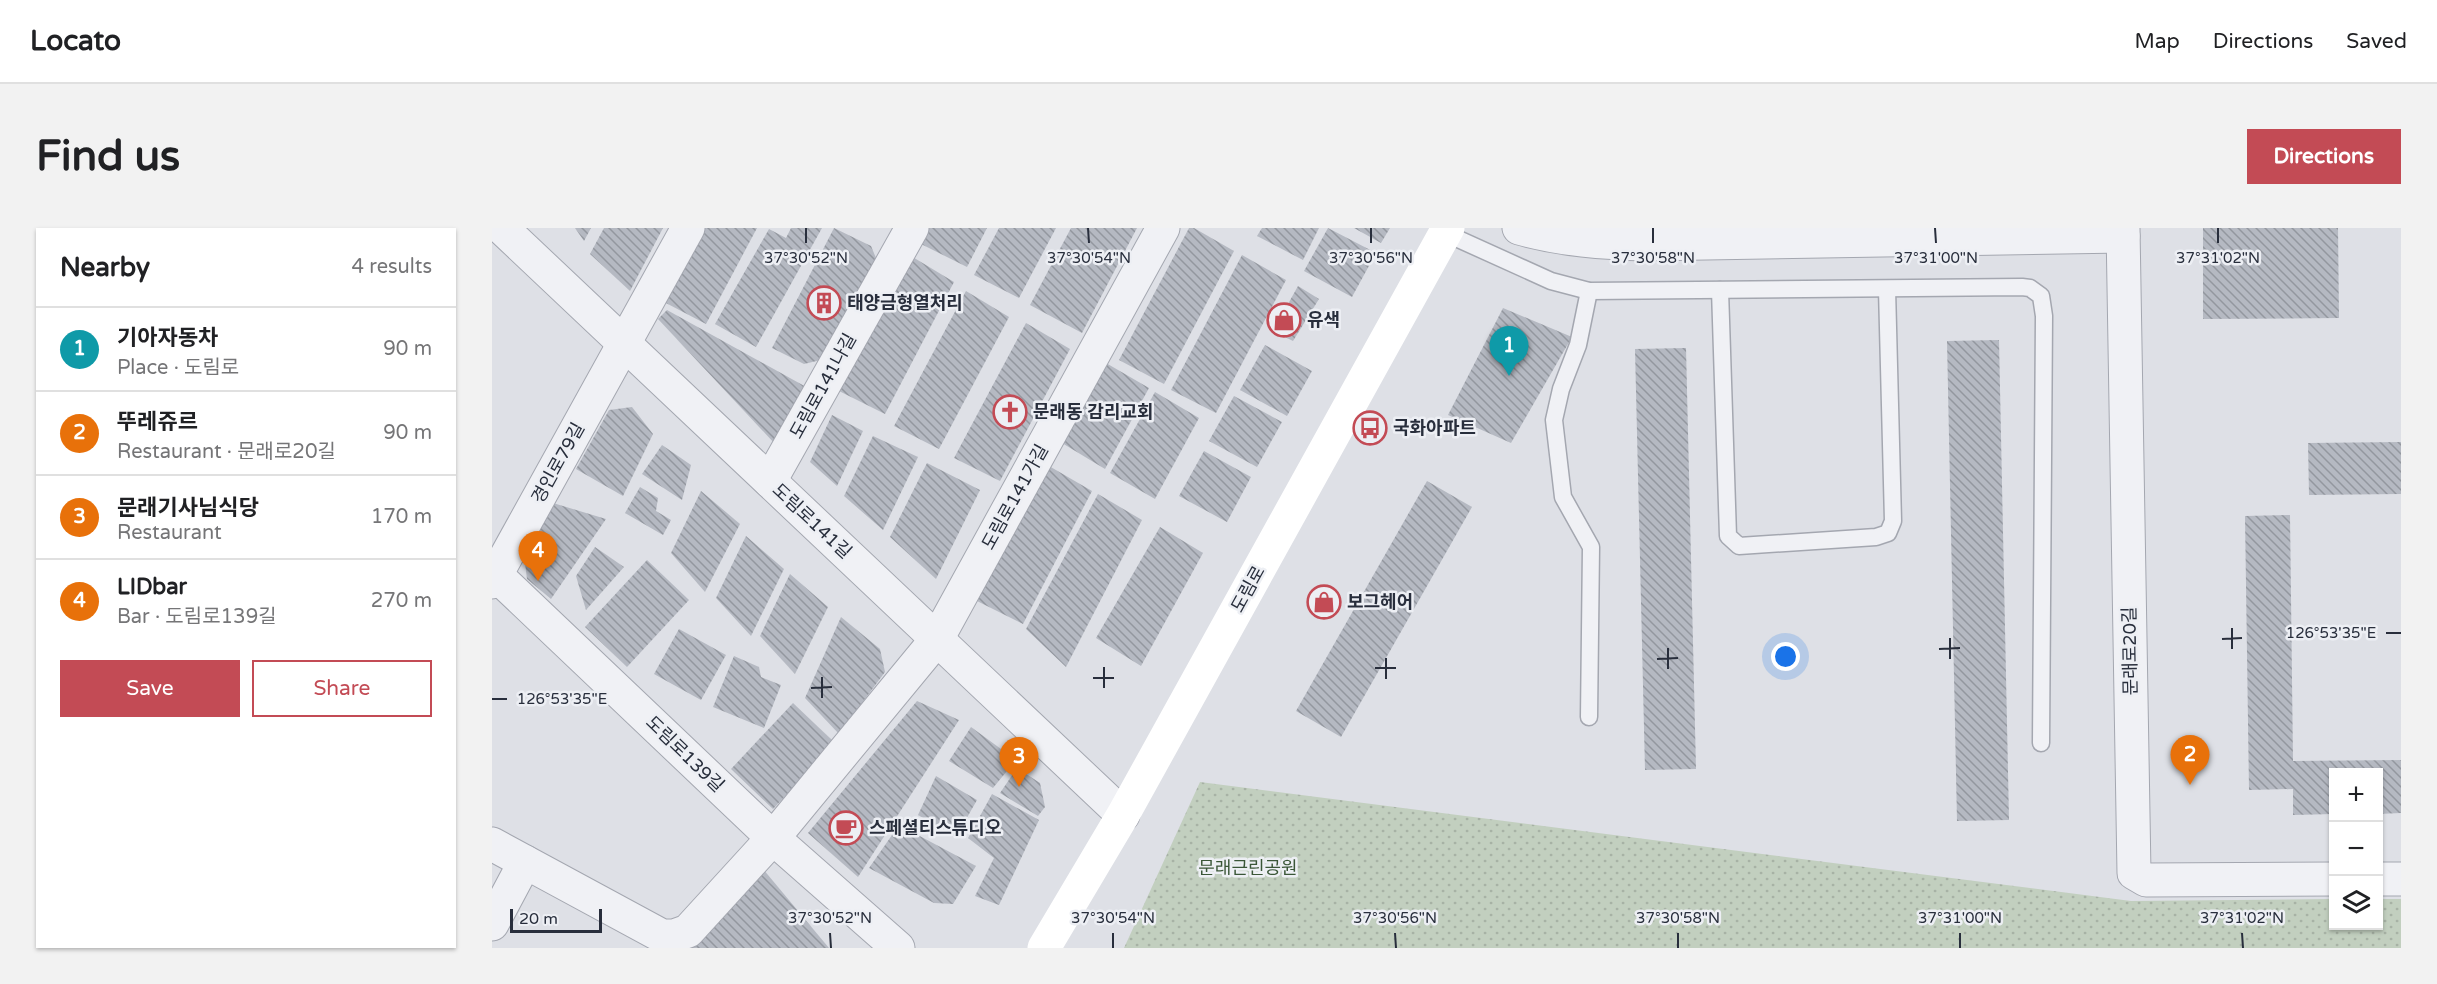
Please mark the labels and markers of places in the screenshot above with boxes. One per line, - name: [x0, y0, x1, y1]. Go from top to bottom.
- building icon: 태양금형열처리: [806, 285, 842, 321]
- place label: 태양금형열처리: [847, 292, 963, 314]
- shop icon: 유색: [1266, 302, 1302, 338]
- place label: 유색: [1307, 309, 1340, 331]
- pin: 1: [1490, 326, 1528, 376]
- church icon: 문래동 감리교회: [992, 394, 1028, 430]
- place label: 문래동 감리교회: [1033, 401, 1154, 423]
- bus stop icon: 국화아파트: [1352, 410, 1388, 446]
- place label: 국화아파트: [1393, 417, 1476, 439]
- pin: 4: [518, 532, 558, 581]
- shop icon: 보그헤어: [1306, 584, 1342, 620]
- place label: 보그헤어: [1347, 591, 1413, 613]
- pin: 2: [2170, 736, 2210, 785]
- pin: 3: [1000, 738, 1038, 787]
- cafe icon: 스페셜티스튜디오: [828, 810, 864, 846]
- place label: 스페셜티스튜디오: [869, 817, 1001, 839]

